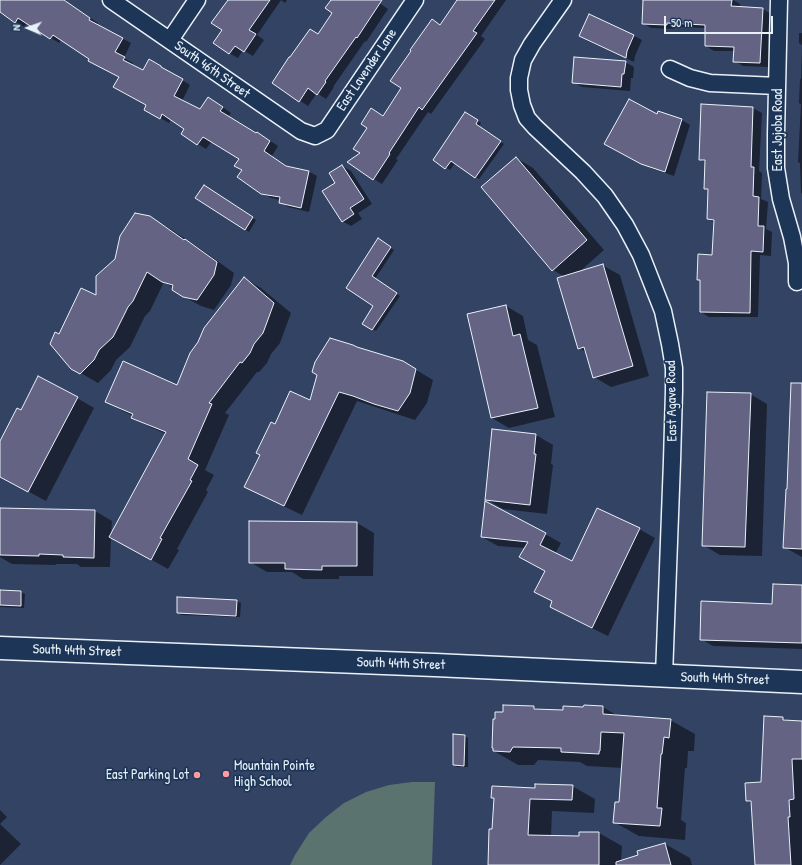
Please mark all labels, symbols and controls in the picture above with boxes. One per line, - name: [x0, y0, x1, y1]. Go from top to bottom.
- north arrow: [8, 8, 48, 48]
- scale bar: [666, 8, 775, 34]
- text: 50 m: [671, 14, 692, 31]
- text: N: [9, 24, 23, 31]
- street label: East Lavender Lane: [333, 26, 401, 114]
- street label: South 46th Street: [171, 38, 253, 102]
- street label: East Jojoba Road: [770, 89, 786, 171]
- street label: East Agave Road: [663, 360, 681, 442]
- street label: South 44th Street: [32, 641, 122, 661]
- street label: South 44th Street: [356, 654, 446, 674]
- street label: South 44th Street: [680, 669, 770, 689]
- place label: Mountain Pointe High School: [234, 758, 315, 790]
- place label: East Parking Lot: [106, 767, 189, 783]
- marker: Mountain Pointe High School: [221, 769, 231, 779]
- marker: East Parking Lot: [192, 770, 202, 780]

